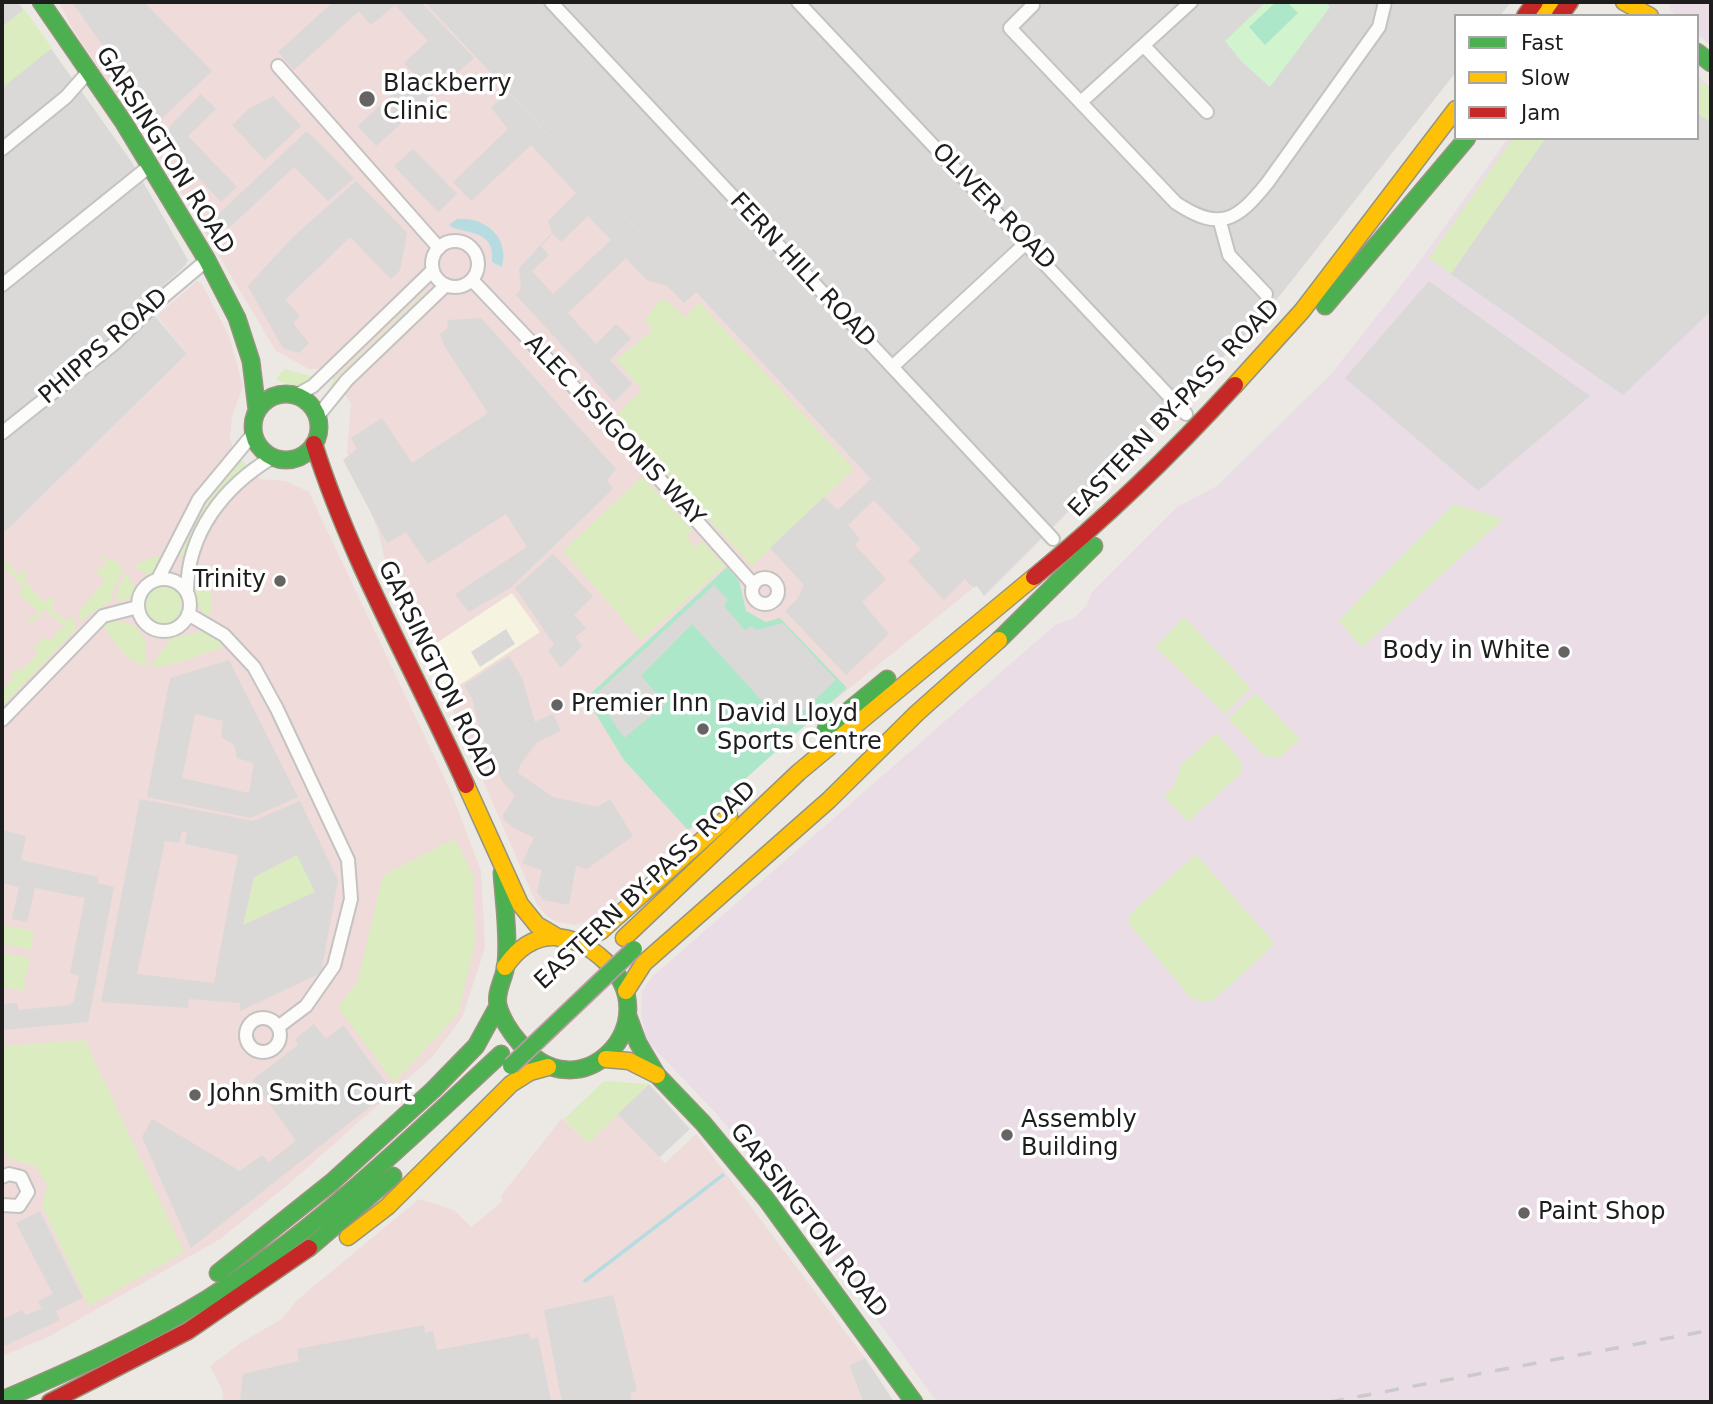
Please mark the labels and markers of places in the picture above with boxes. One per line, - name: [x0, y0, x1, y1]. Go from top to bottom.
- place label: Blackberry Clinic: [383, 71, 511, 127]
- marker: Blackberry Clinic: [357, 89, 377, 109]
- place label: Trinity: [193, 567, 266, 595]
- marker: Trinity: [272, 573, 288, 589]
- place label: Body in White: [1382, 638, 1550, 666]
- marker: Body in White: [1556, 644, 1572, 660]
- place label: Premier Inn: [571, 691, 709, 719]
- marker: Premier Inn: [549, 697, 565, 713]
- place label: David Lloyd Sports Centre: [717, 701, 882, 757]
- marker: David Lloyd Sports Centre: [695, 721, 711, 737]
- place label: John Smith Court: [209, 1081, 412, 1109]
- marker: John Smith Court: [187, 1087, 203, 1103]
- place label: Assembly Building: [1021, 1107, 1137, 1163]
- marker: Assembly Building: [999, 1127, 1015, 1143]
- place label: Paint Shop: [1538, 1199, 1665, 1227]
- marker: Paint Shop: [1516, 1205, 1532, 1221]

